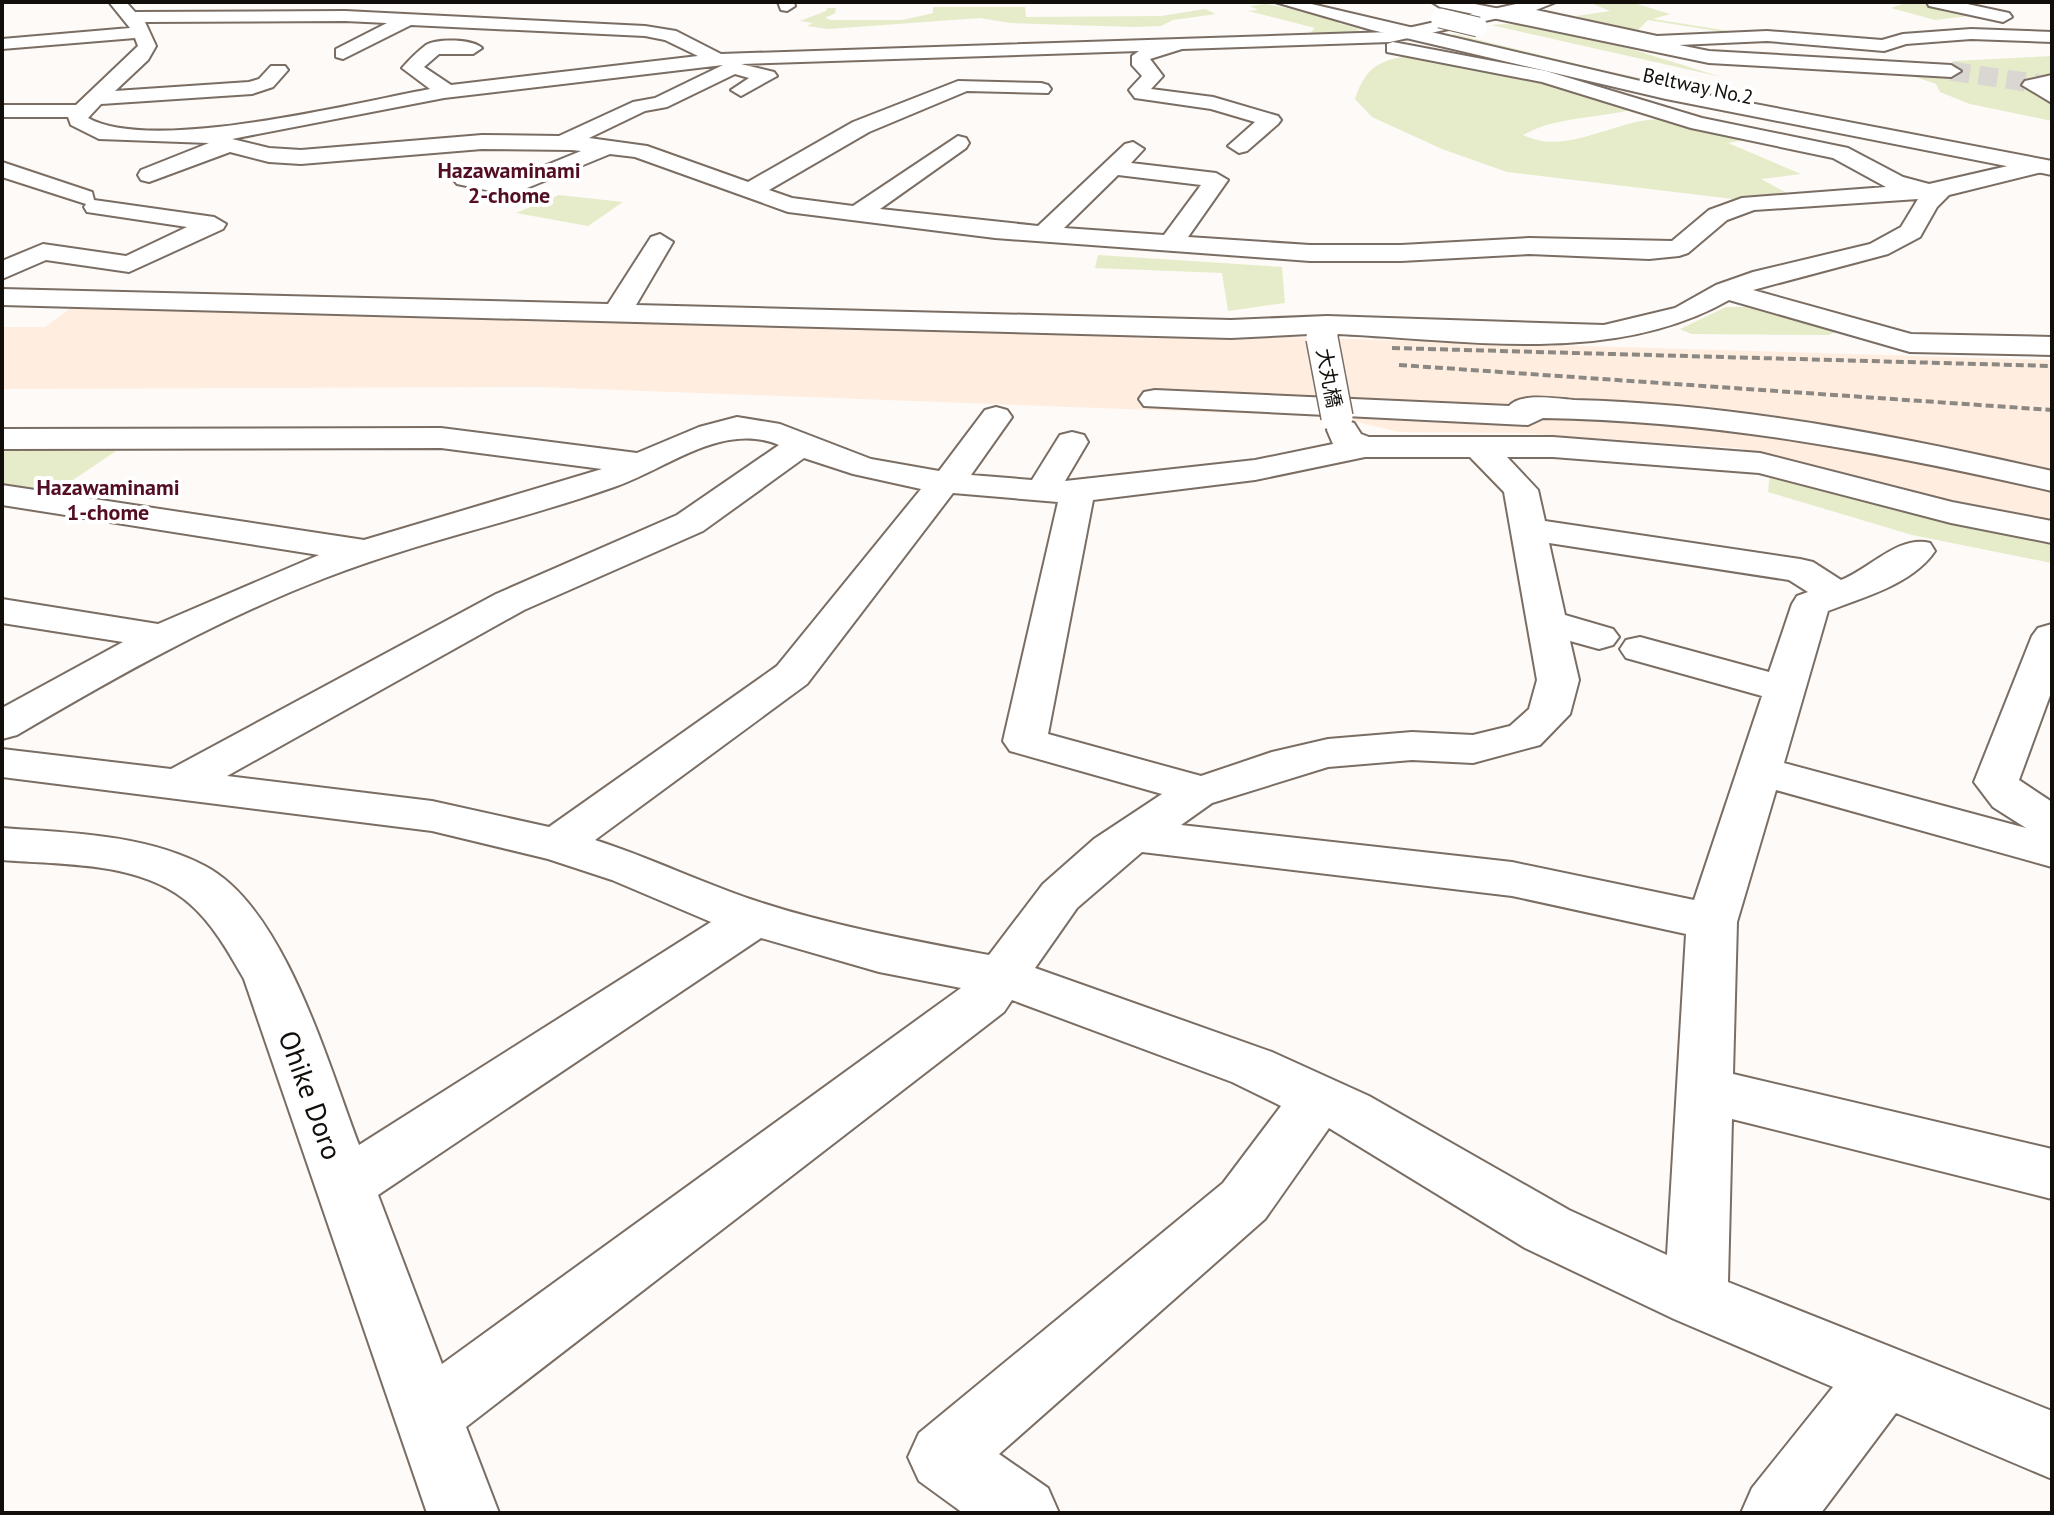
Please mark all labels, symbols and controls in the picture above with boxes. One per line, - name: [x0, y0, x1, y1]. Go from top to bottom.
- street label: Beltway No.2: [1640, 62, 1756, 110]
- district label: Hazawaminami 2-chome: [437, 156, 581, 209]
- street label: 大丸橋: [1311, 346, 1347, 410]
- district label: Hazawaminami 1-chome: [36, 473, 180, 526]
- street label: Ohike Doro: [271, 1025, 351, 1165]

